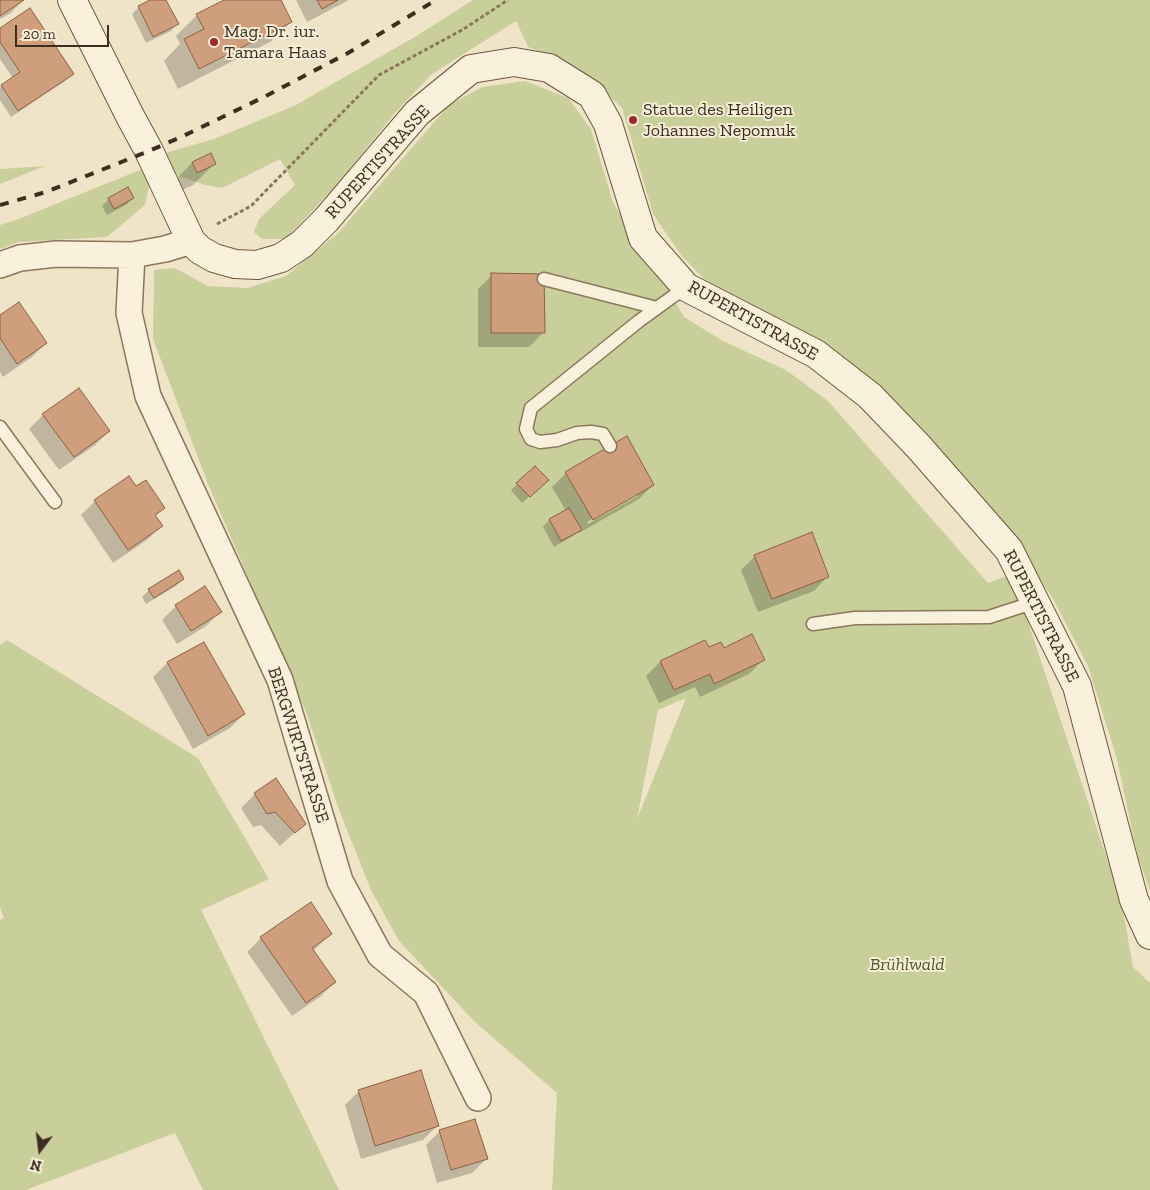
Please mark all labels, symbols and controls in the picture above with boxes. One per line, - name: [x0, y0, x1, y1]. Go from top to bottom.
- scale bar: [18, 15, 111, 47]
- place label: Mag. Dr. iur. Tamara Haas: [224, 21, 327, 64]
- text: 20 m: [23, 25, 56, 43]
- marker: Mag. Dr. iur. Tamara Haas: [208, 36, 220, 48]
- place label: Statue des Heiligen Johannes Nepomuk: [643, 99, 795, 142]
- street label: RUPERTISTRASSE: [321, 101, 435, 223]
- marker: Statue des Heiligen Johannes Nepomuk: [627, 114, 639, 126]
- street label: RUPERTISTRASSE: [684, 276, 822, 366]
- street label: RUPERTISTRASSE: [998, 546, 1084, 686]
- street label: BERGWIRTSTRASSE: [263, 664, 333, 826]
- park label: Brühlwald: [870, 954, 944, 976]
- north arrow: [15, 1125, 65, 1175]
- text: N: [29, 1155, 43, 1175]

